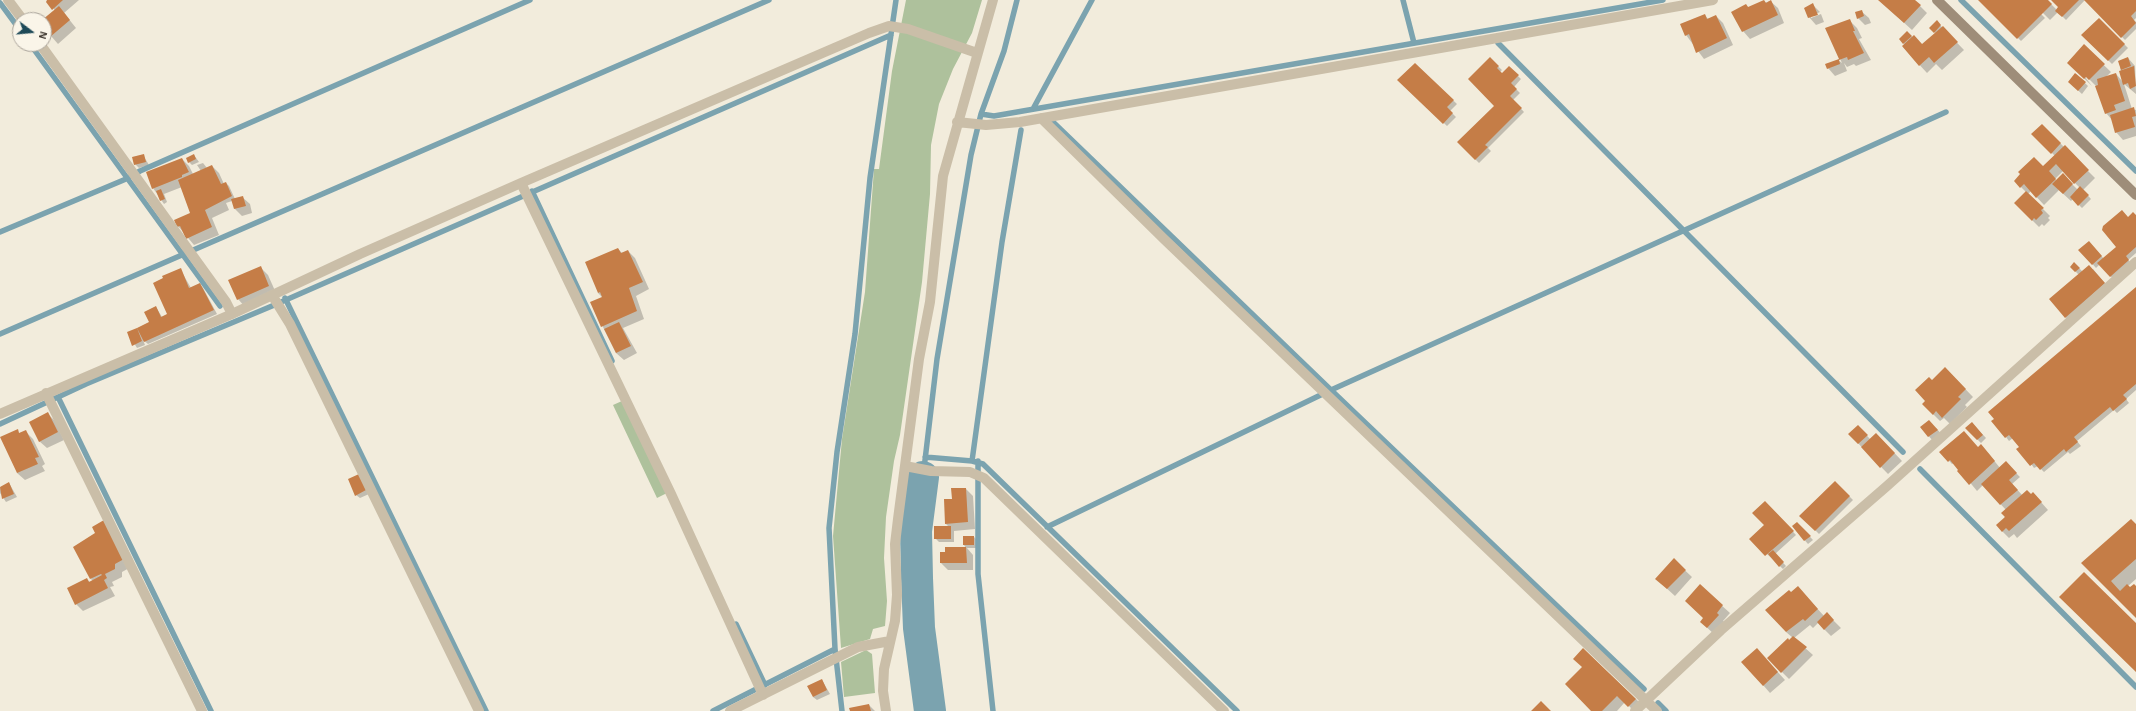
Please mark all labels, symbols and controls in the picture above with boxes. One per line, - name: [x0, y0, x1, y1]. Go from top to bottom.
- north arrow: [12, 12, 52, 52]
- text: N: [37, 30, 49, 40]

